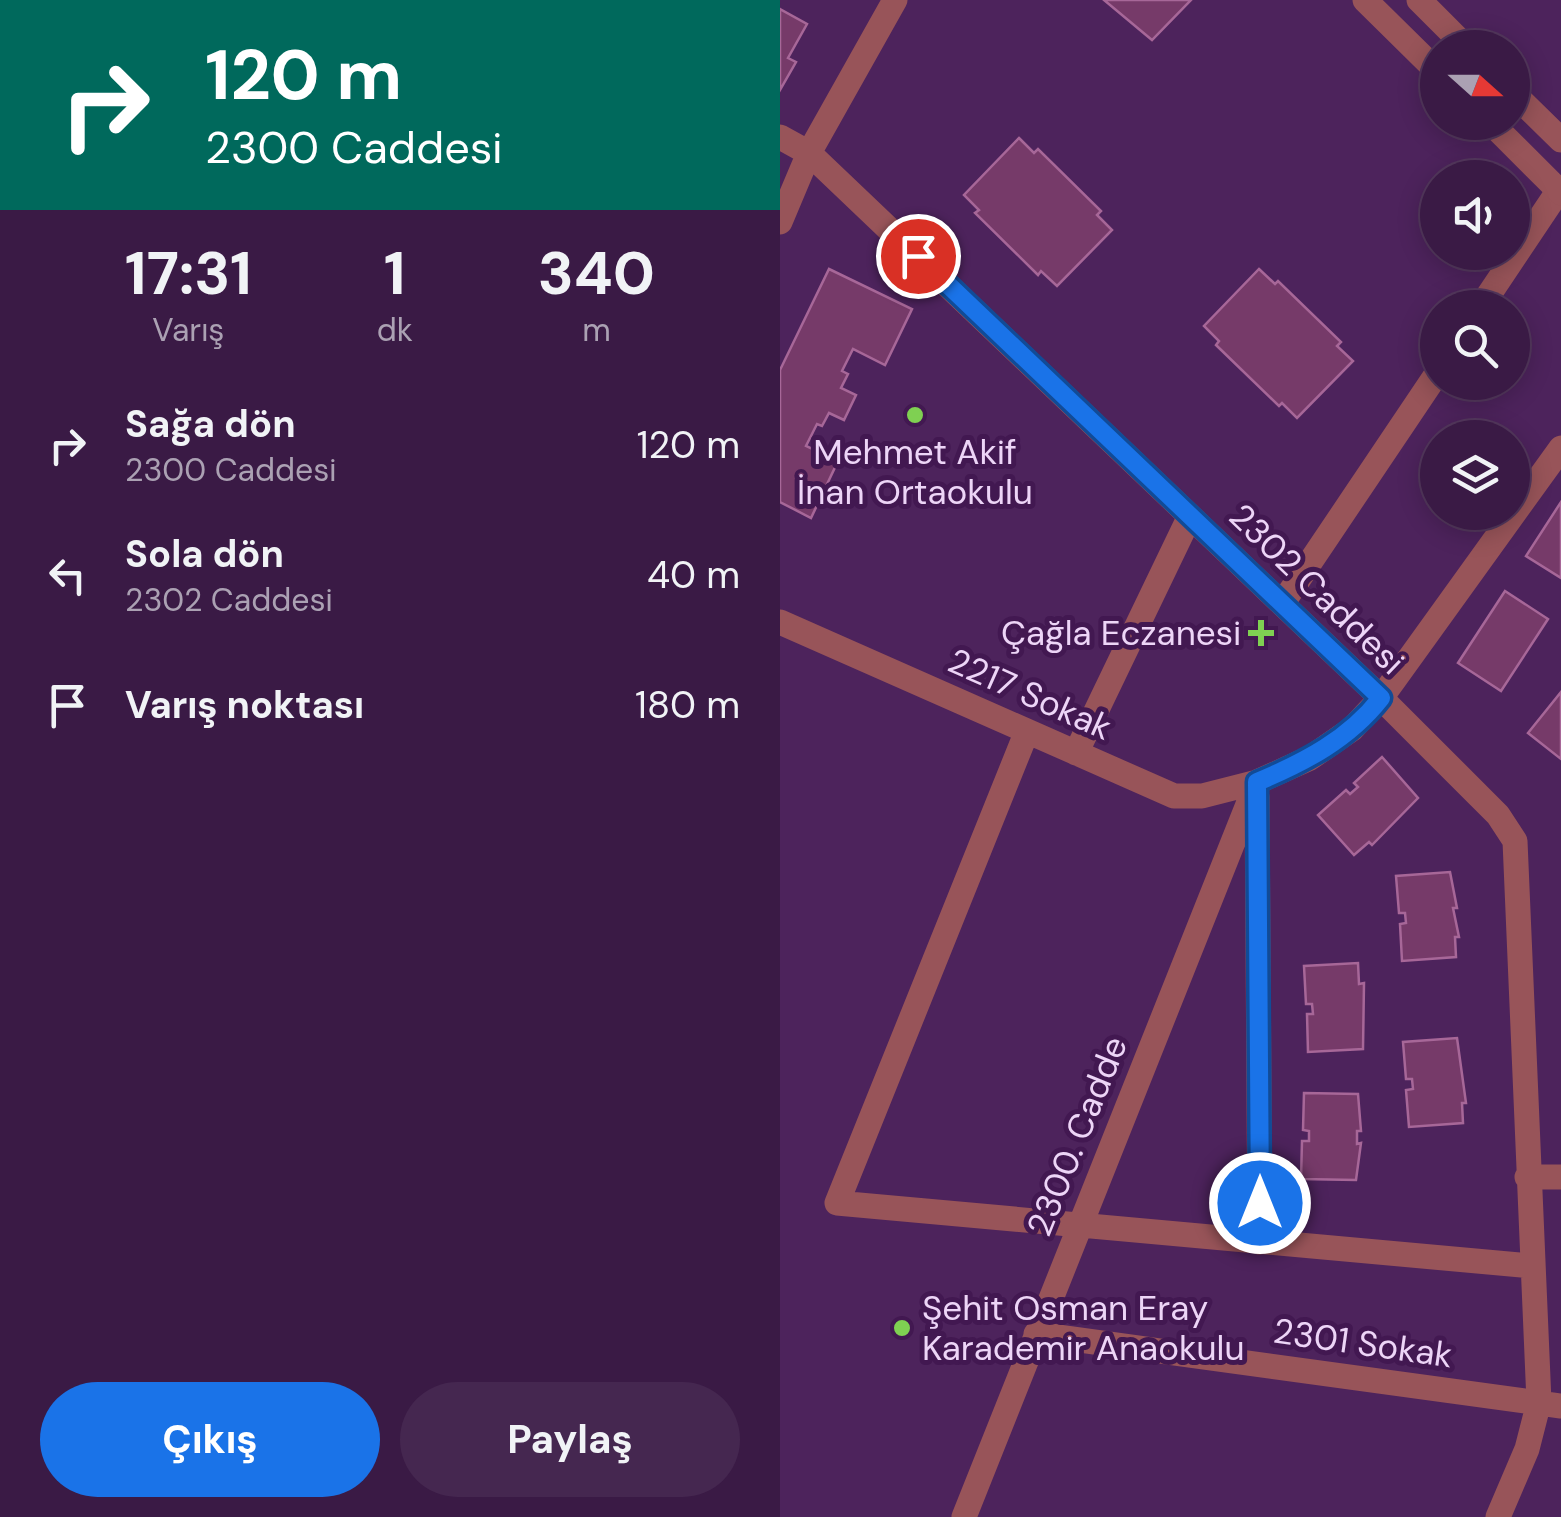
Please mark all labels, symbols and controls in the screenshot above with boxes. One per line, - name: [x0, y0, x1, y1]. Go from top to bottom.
- text: 120 m: [205, 30, 402, 121]
- north arrow: [1420, 30, 1530, 140]
- map controls: [1420, 30, 1530, 530]
- icon: right: [40, 40, 170, 170]
- text: 2300 Caddesi: [205, 118, 502, 177]
- button: sound: [1420, 160, 1530, 270]
- pin: [876, 214, 961, 299]
- icon: arrive: [891, 229, 946, 284]
- text: 17:31: [125, 234, 252, 313]
- text: 1: [384, 234, 406, 313]
- text: 340: [538, 234, 655, 313]
- button: search: [1420, 290, 1530, 400]
- text: Varış: [152, 309, 224, 351]
- text: dk: [377, 309, 413, 351]
- text: m: [582, 309, 611, 351]
- text: Sağa dön: [125, 399, 296, 449]
- marker: Mehmet Akif İnan Ortaokulu: [904, 404, 926, 426]
- icon: right: [40, 418, 95, 473]
- text: 120 m: [637, 420, 740, 470]
- button: layers: [1420, 420, 1530, 530]
- place label: Mehmet Akif İnan Ortaokulu: [797, 429, 1033, 515]
- text: 2300 Caddesi: [125, 449, 337, 491]
- street label: 2302 Caddesi: [1219, 494, 1415, 684]
- text: Sola dön: [125, 529, 284, 579]
- icon: left: [40, 548, 95, 603]
- text: 40 m: [647, 550, 740, 600]
- text: 2302 Caddesi: [125, 579, 333, 621]
- place label: Çağla Eczanesi: [1001, 610, 1241, 656]
- marker: Çağla Eczanesi: [1250, 622, 1272, 644]
- street label: 2217 Sokak: [941, 638, 1119, 751]
- icon: arrive: [40, 678, 95, 733]
- text: Varış noktası: [125, 680, 364, 730]
- text: 180 m: [635, 680, 740, 730]
- street label: 2300. Cadde: [1016, 1029, 1138, 1243]
- position arrow: [1208, 1151, 1312, 1255]
- place label: Şehit Osman Eray Karademir Anaokulu: [922, 1285, 1244, 1371]
- street label: 2301 Sokak: [1271, 1308, 1456, 1378]
- marker: Şehit Osman Eray Karademir Anaokulu: [891, 1317, 913, 1339]
- button: Çıkış: [40, 1382, 380, 1497]
- button: Paylaş: [400, 1382, 740, 1497]

